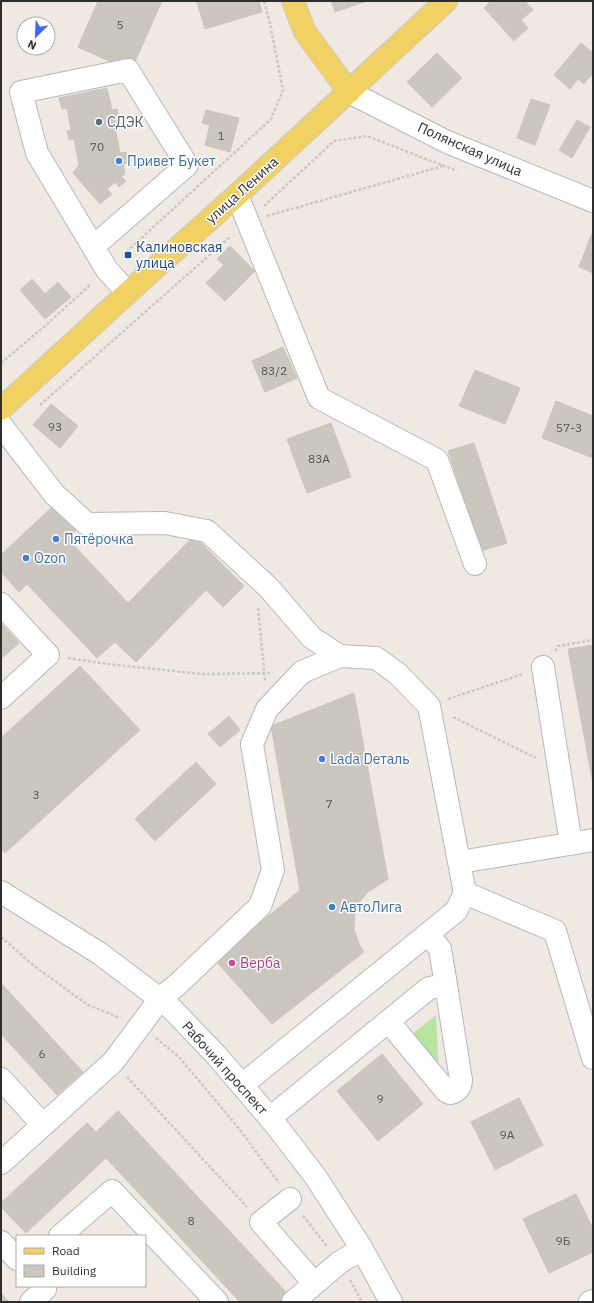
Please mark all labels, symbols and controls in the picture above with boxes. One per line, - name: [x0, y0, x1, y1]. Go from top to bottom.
- north arrow: [16, 16, 56, 56]
- house number: 5: [116, 17, 124, 32]
- text: N: [25, 37, 38, 53]
- place label: СДЭК: [107, 113, 144, 131]
- marker: СДЭК: [94, 117, 104, 127]
- street label: Полянская улица: [415, 118, 526, 180]
- house number: 1: [217, 128, 225, 143]
- house number: 70: [90, 139, 104, 154]
- place label: Привет Букет: [127, 152, 216, 170]
- street label: улица Ленина: [202, 152, 282, 227]
- marker: Привет Букет: [114, 156, 124, 166]
- place label: Калиновская улица: [136, 238, 222, 272]
- marker: Калиновская улица: [123, 250, 133, 260]
- house number: 83/2: [261, 363, 287, 378]
- house number: 93: [48, 419, 62, 434]
- house number: 57-3: [556, 420, 582, 435]
- house number: 83А: [308, 451, 330, 466]
- place label: Пятёрочка: [64, 530, 134, 548]
- marker: Пятёрочка: [51, 534, 61, 544]
- place label: Ozon: [34, 549, 66, 567]
- marker: Ozon: [21, 553, 31, 563]
- place label: Lada Dеталь: [330, 750, 410, 768]
- marker: Lada Dеталь: [317, 754, 327, 764]
- house number: 3: [32, 787, 40, 802]
- house number: 7: [325, 796, 333, 811]
- place label: АвтоЛига: [340, 898, 403, 916]
- marker: АвтоЛига: [327, 902, 337, 912]
- place label: Верба: [240, 954, 281, 972]
- marker: Верба: [227, 958, 237, 968]
- street label: Рабочий проспект: [178, 1017, 272, 1119]
- house number: 6: [38, 1046, 46, 1061]
- house number: 9: [376, 1091, 384, 1106]
- house number: 9А: [500, 1127, 515, 1142]
- house number: 8: [187, 1213, 195, 1228]
- house number: 9Б: [556, 1233, 570, 1248]
- legend: [16, 1235, 146, 1287]
- text: Road: [52, 1243, 80, 1258]
- text: Building: [52, 1263, 97, 1278]

